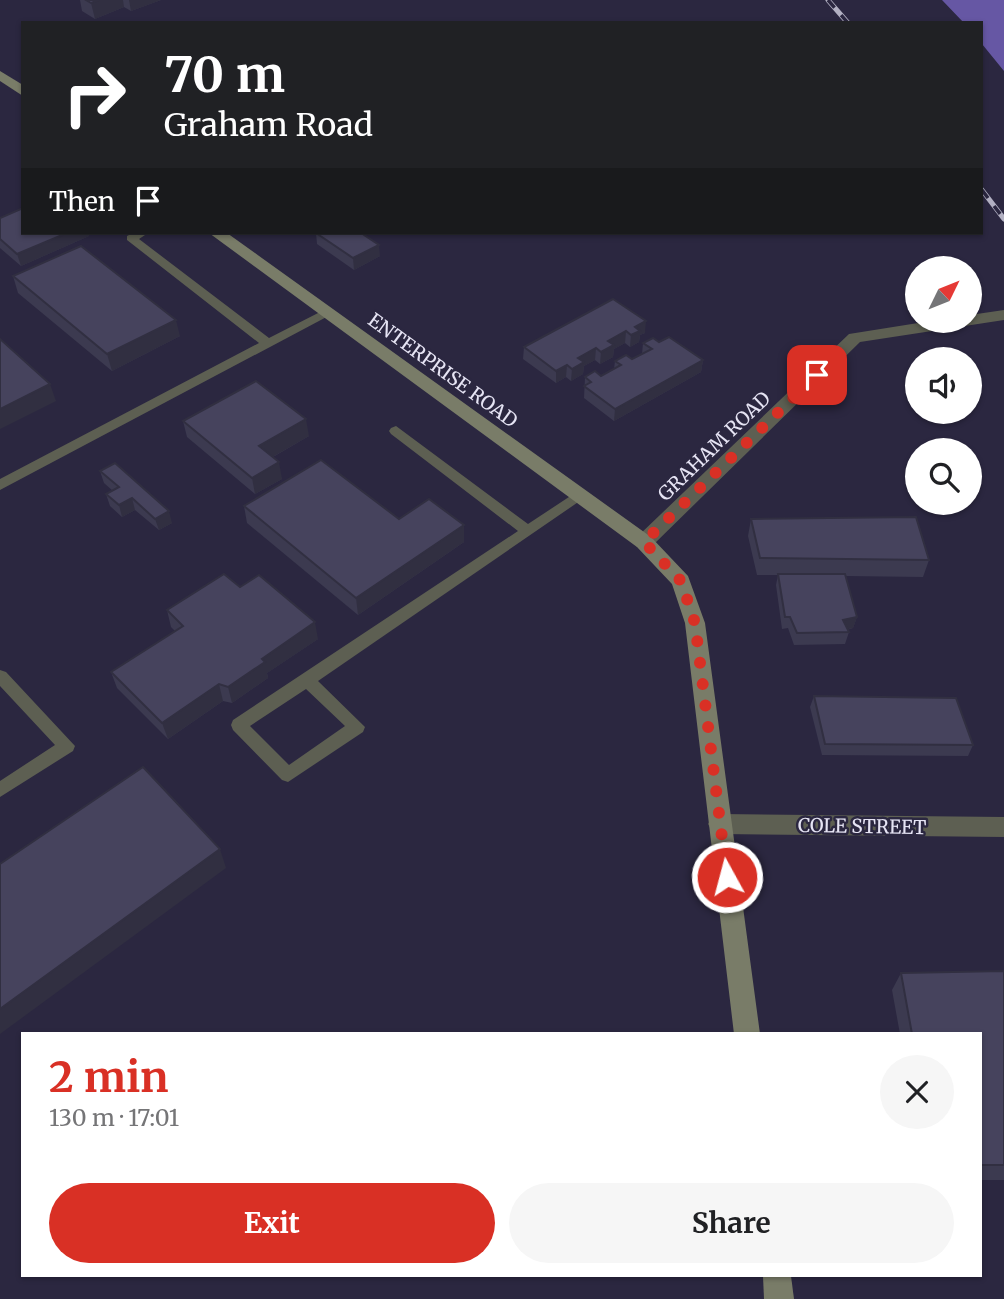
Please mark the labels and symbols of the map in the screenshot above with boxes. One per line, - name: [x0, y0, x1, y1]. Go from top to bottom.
- north arrow: [905, 256, 982, 332]
- street label: ENTERPRISE ROAD: [363, 308, 523, 432]
- pin: [787, 345, 847, 405]
- street label: GRAHAM ROAD: [653, 386, 775, 506]
- street label: COLE STREET: [798, 813, 926, 839]
- position arrow: [690, 840, 764, 914]

